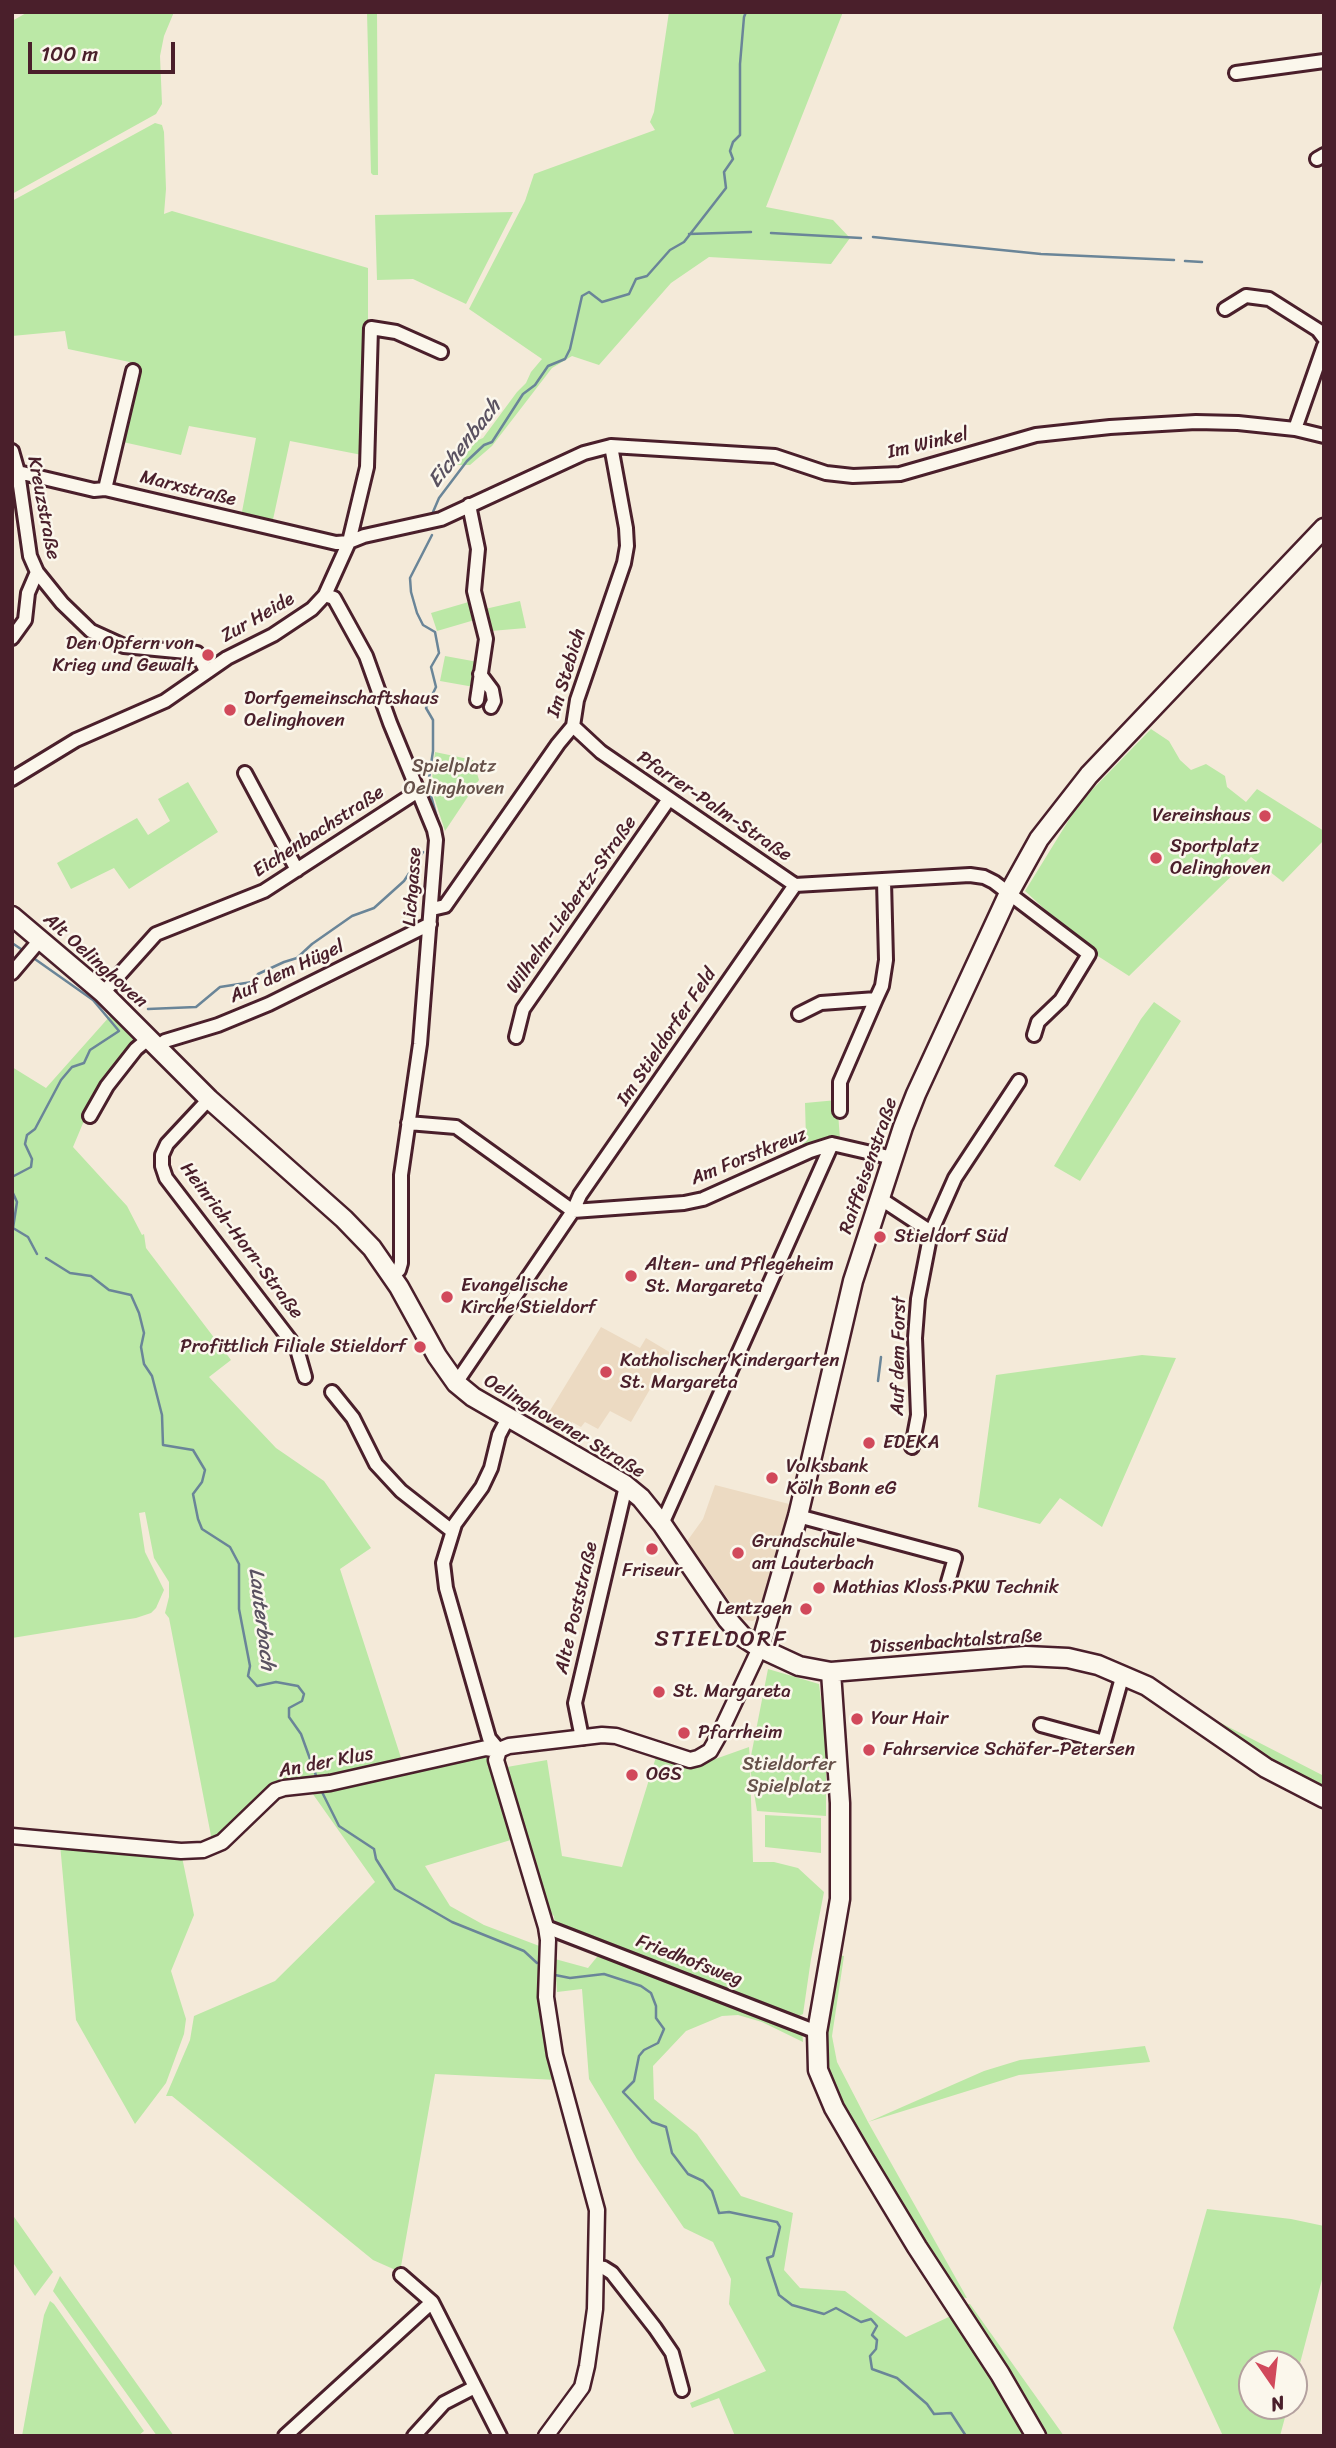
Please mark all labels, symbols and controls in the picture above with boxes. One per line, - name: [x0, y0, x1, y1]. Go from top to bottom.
- scale bar: [32, 28, 178, 72]
- text: 100 m: [41, 35, 98, 73]
- water label: Eichenbach: [423, 395, 507, 493]
- street label: Im Winkel: [885, 424, 971, 464]
- street label: Kreuzstraße: [22, 454, 64, 562]
- street label: Marxstraße: [138, 466, 238, 512]
- street label: Zur Heide: [217, 588, 299, 648]
- street label: Im Stebich: [543, 626, 591, 720]
- place label: Den Opfern von Krieg und Gewalt: [52, 633, 194, 677]
- marker: Den Opfern von Krieg und Gewalt: [200, 647, 216, 663]
- place label: Dorfgemeinschaftshaus Oelinghoven: [244, 688, 439, 732]
- marker: Dorfgemeinschaftshaus Oelinghoven: [222, 702, 238, 718]
- street label: Pfarrer-Palm-Straße: [632, 747, 796, 867]
- park label: Spielplatz Oelinghoven: [404, 756, 504, 800]
- street label: Eichenbachstraße: [249, 781, 389, 883]
- place label: Vereinshaus: [1152, 805, 1251, 827]
- marker: Vereinshaus: [1257, 808, 1273, 824]
- street label: Wilhelm-Liebertz-Straße: [502, 812, 642, 998]
- place label: Sportplatz Oelinghoven: [1170, 836, 1271, 880]
- street label: Lichgasse: [399, 847, 427, 927]
- marker: Sportplatz Oelinghoven: [1148, 850, 1164, 866]
- street label: Alt Oelinghoven: [38, 908, 152, 1014]
- street label: Auf dem Hügel: [226, 936, 348, 1008]
- street label: Im Stieldorfer Feld: [612, 964, 722, 1110]
- street label: Raiffeisenstraße: [835, 1095, 903, 1237]
- street label: Am Forstkreuz: [688, 1123, 810, 1191]
- street label: Heinrich-Horn-Straße: [175, 1158, 307, 1324]
- place label: Stieldorf Süd: [894, 1226, 1007, 1248]
- marker: Stieldorf Süd: [872, 1229, 888, 1245]
- place label: Alten- und Pflegeheim St. Margareta: [645, 1254, 834, 1298]
- marker: Alten- und Pflegeheim St. Margareta: [623, 1268, 639, 1284]
- place label: Evangelische Kirche Stieldorf: [461, 1275, 596, 1319]
- marker: Evangelische Kirche Stieldorf: [439, 1289, 455, 1305]
- street label: Auf dem Forst: [887, 1296, 911, 1416]
- place label: Profittlich Filiale Stieldorf: [180, 1336, 406, 1358]
- marker: Profittlich Filiale Stieldorf: [412, 1339, 428, 1355]
- place label: Katholischer Kindergarten St. Margareta: [620, 1350, 840, 1394]
- marker: Katholischer Kindergarten St. Margareta: [598, 1364, 614, 1380]
- street label: Oelinghovener Straße: [479, 1370, 649, 1484]
- place label: EDEKA: [883, 1432, 939, 1454]
- marker: EDEKA: [861, 1435, 877, 1451]
- place label: Volksbank Köln Bonn eG: [786, 1456, 896, 1500]
- marker: Volksbank Köln Bonn eG: [764, 1470, 780, 1486]
- place label: Grundschule am Lauterbach: [752, 1531, 874, 1575]
- street label: Alte Poststraße: [551, 1540, 603, 1676]
- marker: Friseur: [644, 1541, 660, 1557]
- marker: Grundschule am Lauterbach: [730, 1545, 746, 1561]
- place label: Friseur: [622, 1560, 682, 1582]
- water label: Lauterbach: [242, 1567, 280, 1671]
- place label: Mathias Kloss PKW Technik: [833, 1577, 1059, 1599]
- marker: Mathias Kloss PKW Technik: [811, 1580, 827, 1596]
- place label: Lentzgen: [716, 1598, 792, 1620]
- marker: Lentzgen: [798, 1601, 814, 1617]
- street label: Dissenbachtalstraße: [869, 1625, 1043, 1659]
- district label: STIELDORF: [656, 1626, 786, 1654]
- place label: St. Margareta: [673, 1681, 791, 1703]
- marker: St. Margareta: [651, 1684, 667, 1700]
- place label: Your Hair: [871, 1708, 948, 1730]
- marker: Your Hair: [849, 1711, 865, 1727]
- place label: Pfarrheim: [698, 1722, 783, 1744]
- marker: Pfarrheim: [676, 1725, 692, 1741]
- place label: Fahrservice Schäfer-Petersen: [883, 1739, 1135, 1761]
- marker: Fahrservice Schäfer-Petersen: [861, 1742, 877, 1758]
- street label: An der Klus: [277, 1743, 375, 1783]
- park label: Stieldorfer Spielplatz: [742, 1754, 836, 1798]
- place label: OGS: [646, 1764, 682, 1786]
- marker: OGS: [624, 1767, 640, 1783]
- street label: Friedhofsweg: [633, 1930, 745, 1992]
- north arrow: [1238, 2350, 1308, 2420]
- text: N: [1267, 2386, 1288, 2422]

